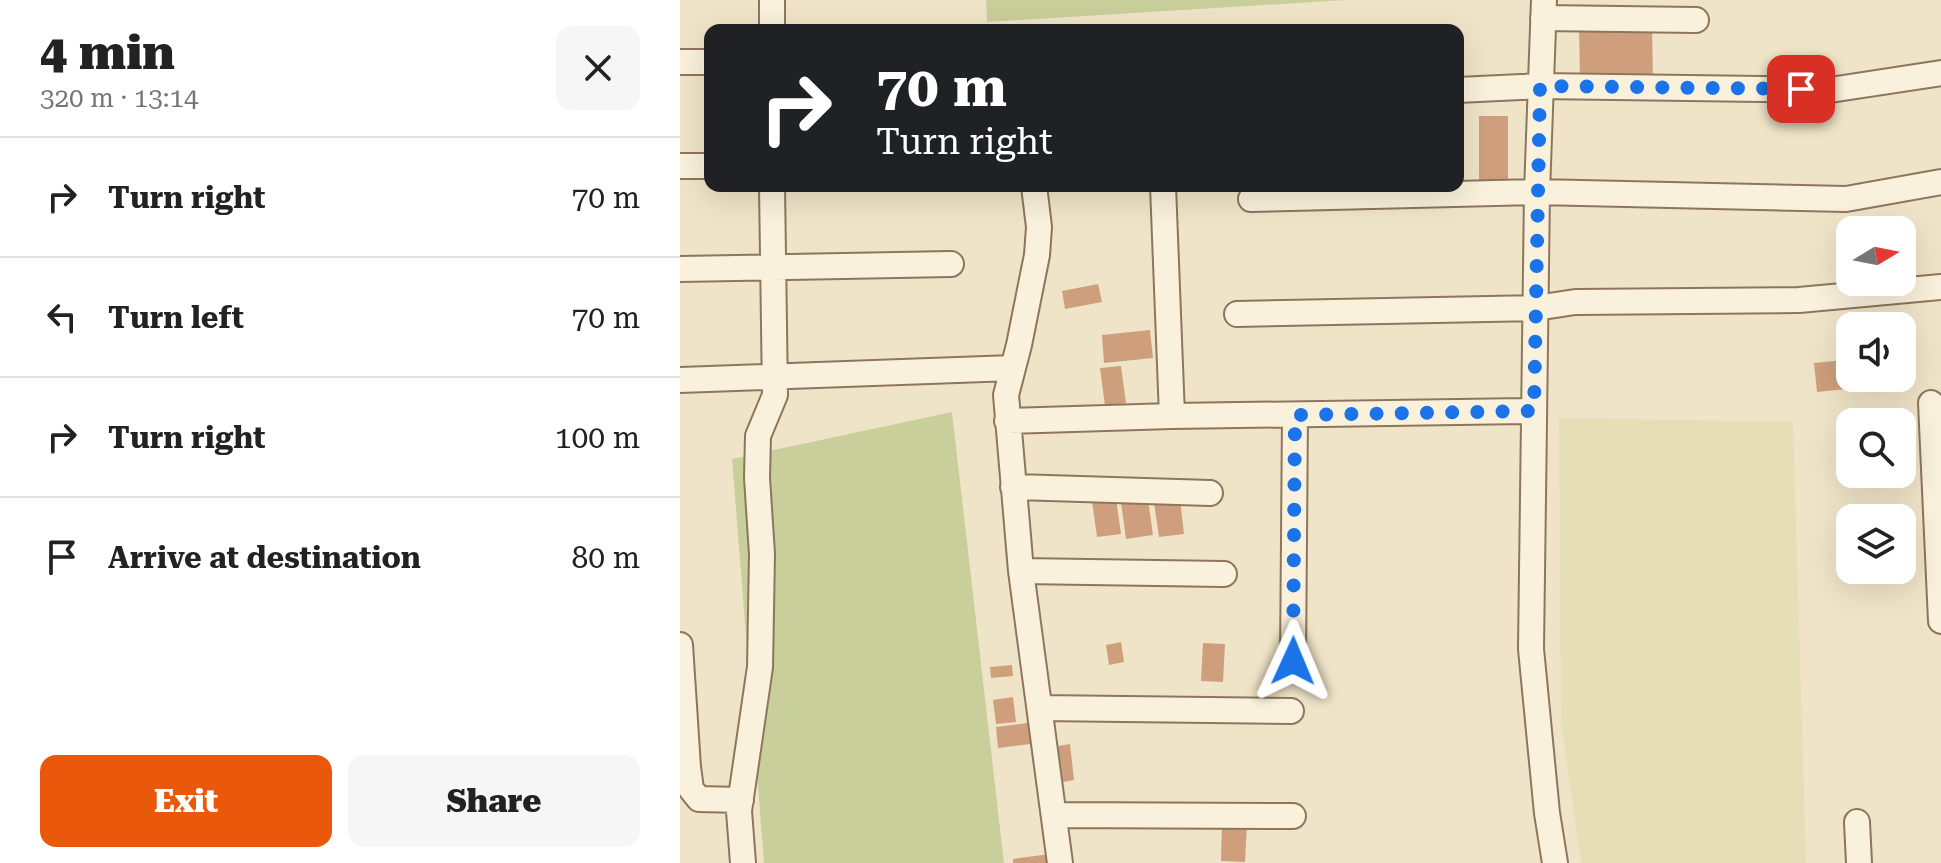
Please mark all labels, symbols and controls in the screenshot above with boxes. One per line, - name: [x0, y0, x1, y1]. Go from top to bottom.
- text: 4 min: [40, 25, 175, 81]
- button: close: [556, 26, 640, 110]
- text: 70 m: [876, 54, 1007, 120]
- pin: [1767, 55, 1835, 123]
- icon: right: [744, 56, 848, 160]
- icon: arrive: [1779, 67, 1823, 111]
- text: 320 m · 13:14: [40, 83, 199, 113]
- text: Turn right: [876, 121, 1053, 163]
- icon: right: [40, 175, 84, 219]
- text: Turn right: [108, 180, 265, 215]
- text: 70 m: [571, 180, 640, 215]
- north arrow: [1836, 216, 1916, 296]
- map controls: [1836, 216, 1916, 584]
- icon: left: [40, 295, 84, 339]
- text: Turn left: [108, 300, 244, 335]
- text: 70 m: [571, 300, 640, 335]
- button: sound: [1836, 312, 1916, 392]
- button: search: [1836, 408, 1916, 488]
- icon: right: [40, 415, 84, 459]
- text: Turn right: [108, 420, 265, 455]
- text: 100 m: [555, 420, 640, 455]
- button: layers: [1836, 504, 1916, 584]
- icon: arrive: [40, 535, 84, 579]
- text: Arrive at destination: [108, 540, 421, 575]
- text: 80 m: [571, 540, 640, 575]
- position arrow: [1251, 619, 1335, 703]
- button: Exit: [40, 755, 332, 847]
- button: Share: [348, 755, 640, 847]

